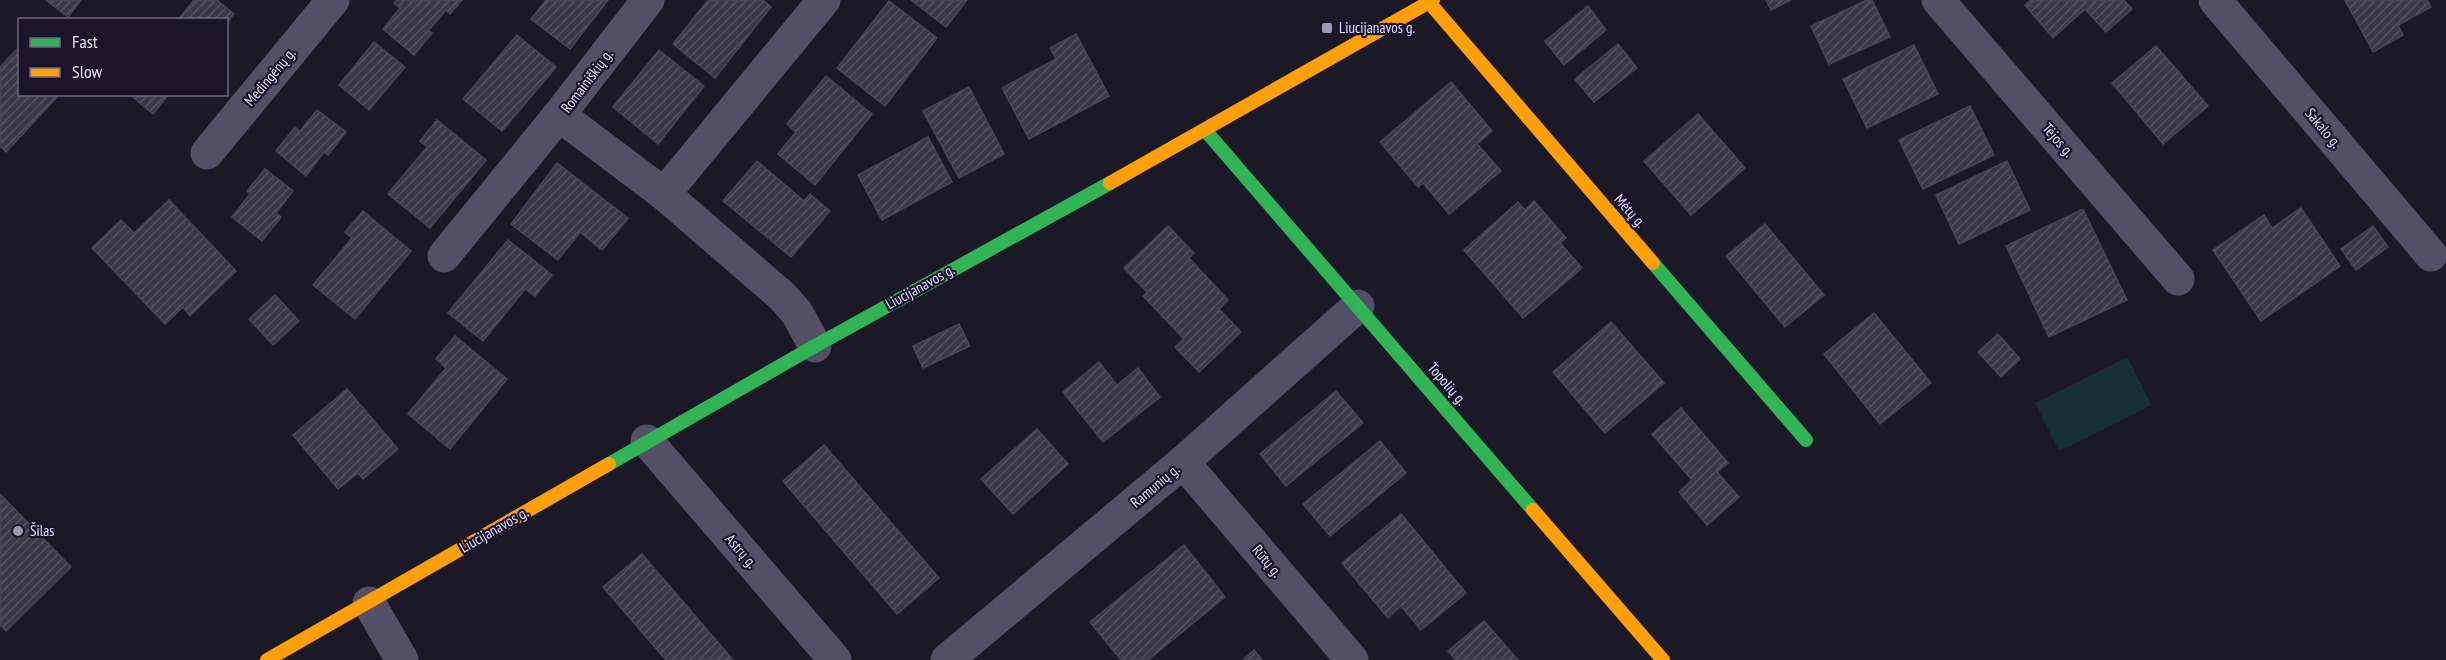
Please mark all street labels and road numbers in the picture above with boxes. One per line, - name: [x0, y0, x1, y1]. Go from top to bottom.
- street label: Medingėnų g.: [240, 43, 300, 110]
- street label: Romainiškių g.: [556, 45, 617, 116]
- street label: Sakalo g.: [2301, 104, 2346, 152]
- street label: Tėjos g.: [2039, 119, 2078, 161]
- street label: Mėtų g.: [1611, 190, 1650, 232]
- street label: Liucijanavos g.: [882, 260, 958, 313]
- street label: Topolių g.: [1424, 358, 1471, 409]
- street label: Ramunių g.: [1126, 459, 1183, 512]
- street label: Liucijanavos g.: [456, 502, 532, 557]
- street label: Astrų g.: [721, 530, 762, 572]
- street label: Rūtų g.: [1248, 541, 1287, 581]

